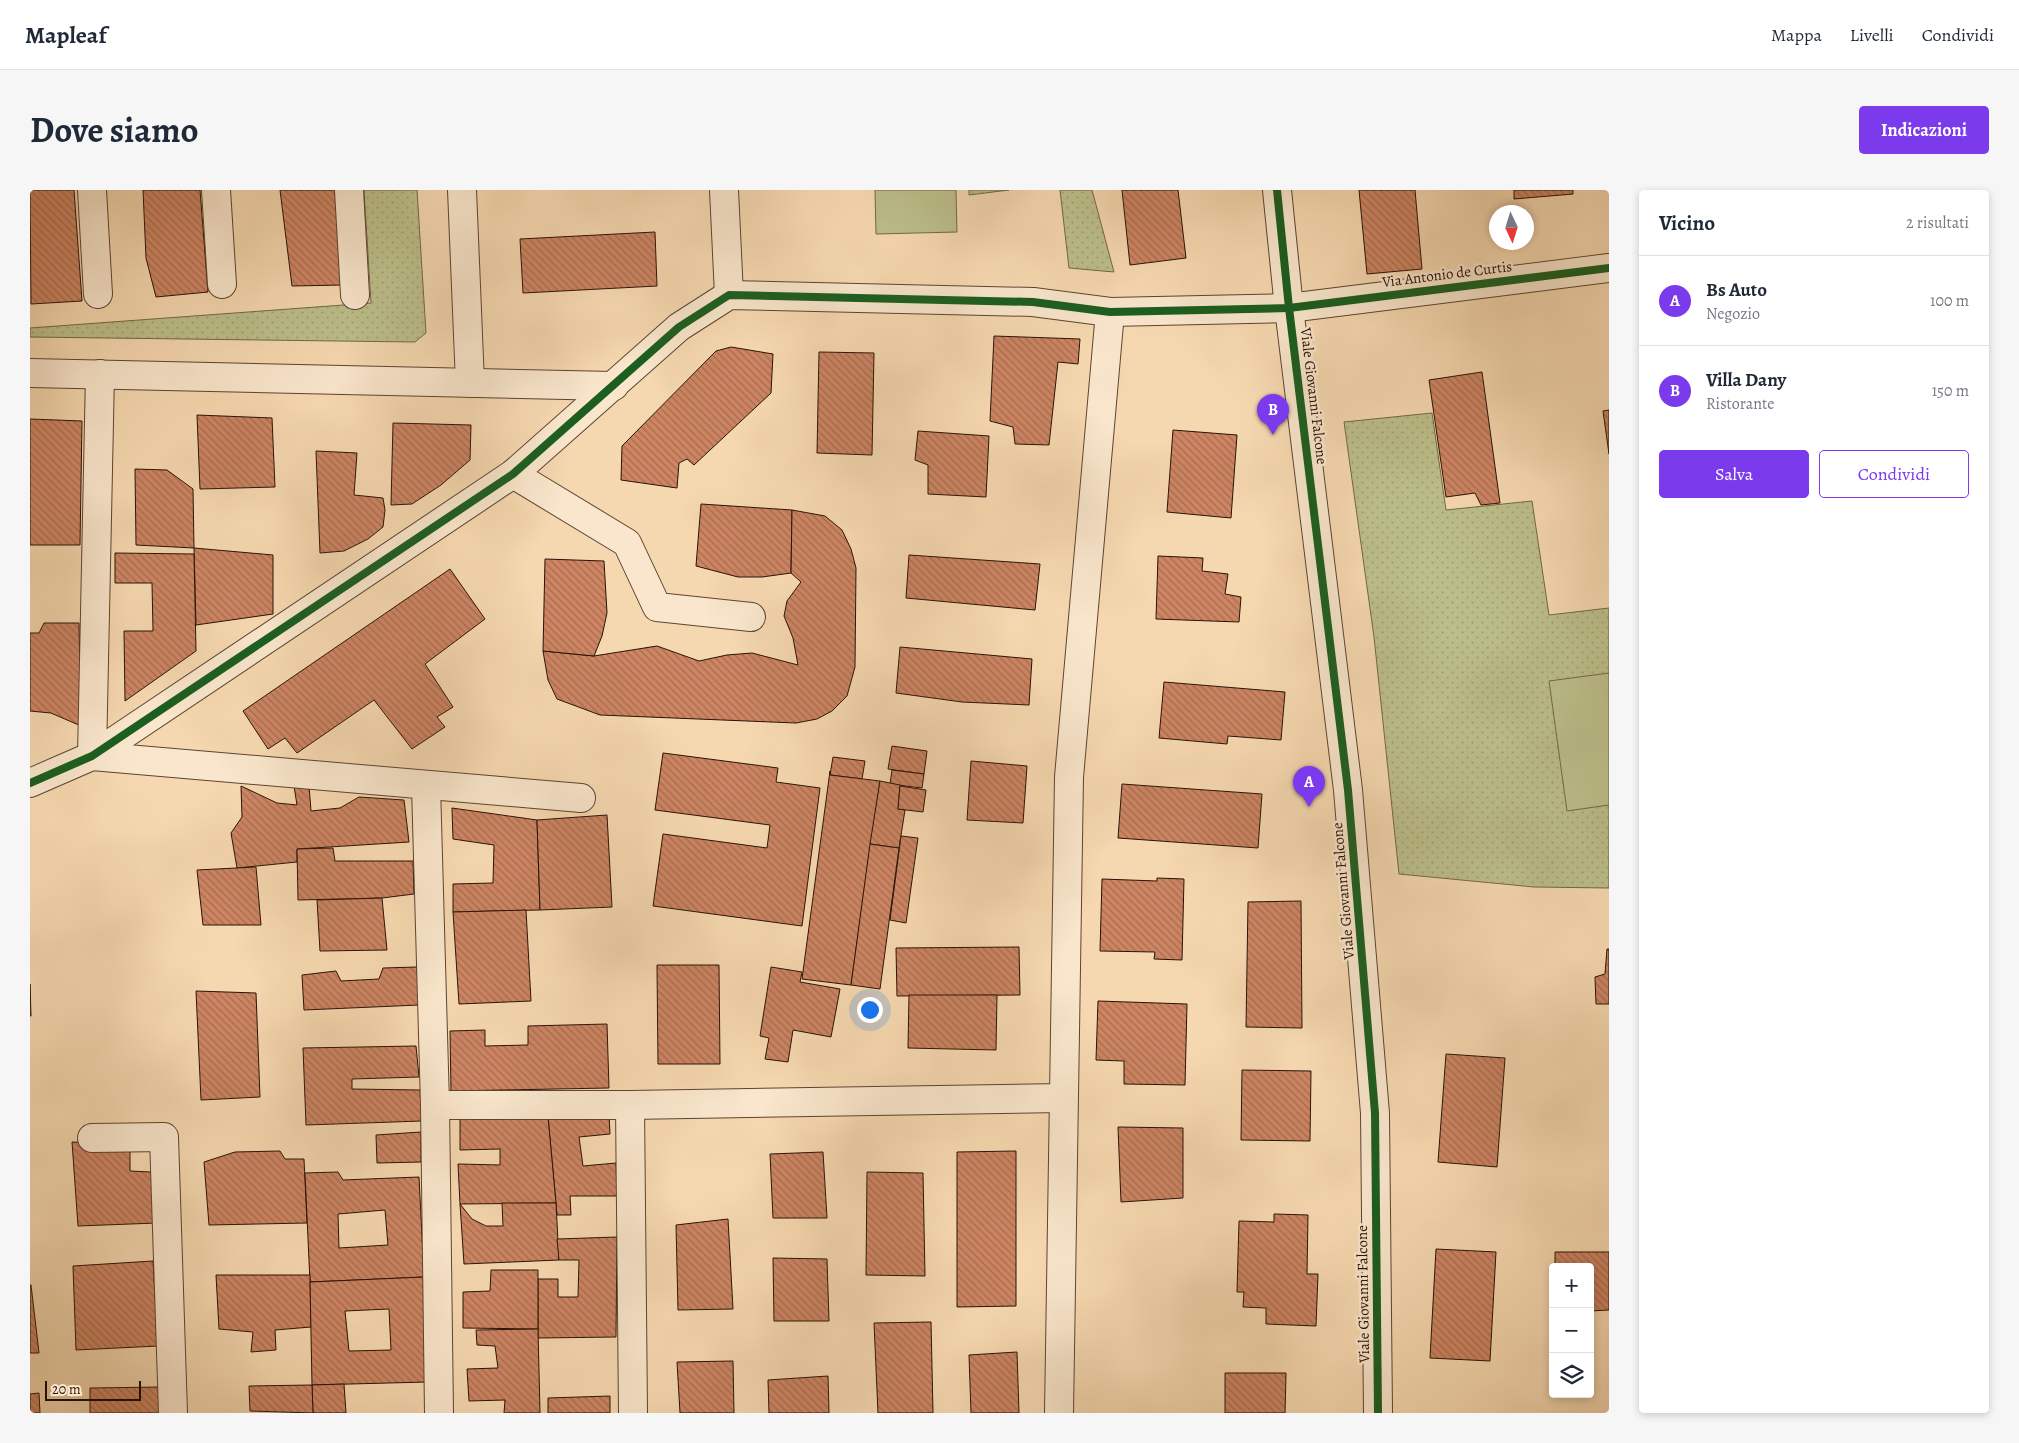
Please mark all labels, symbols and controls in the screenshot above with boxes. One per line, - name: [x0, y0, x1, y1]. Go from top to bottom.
- text: Mapleaf: [25, 19, 107, 51]
- text: Mappa: [1771, 23, 1822, 47]
- text: Livelli: [1850, 23, 1894, 47]
- text: Condividi: [1922, 23, 1994, 47]
- text: Dove siamo: [30, 106, 199, 154]
- button: Indicazioni: [1859, 106, 1989, 154]
- north arrow: [1489, 205, 1534, 250]
- text: Vicino: [1659, 209, 1715, 237]
- text: 2 risultati: [1906, 212, 1969, 234]
- street label: Via Antonio de Curtis: [1380, 256, 1513, 292]
- text: Bs Auto: [1706, 277, 1767, 303]
- text: A: [1670, 290, 1680, 312]
- text: 100 m: [1930, 290, 1969, 312]
- text: Negozio: [1706, 303, 1760, 325]
- street label: Viale Giovanni Falcone: [1296, 326, 1332, 466]
- text: Villa Dany: [1706, 367, 1786, 393]
- text: B: [1670, 380, 1680, 402]
- text: 150 m: [1932, 380, 1969, 402]
- text: Ristorante: [1706, 393, 1774, 415]
- pin: B: [1257, 394, 1289, 435]
- button: Salva: [1659, 450, 1809, 498]
- button: Condividi: [1819, 450, 1969, 498]
- pin: A: [1293, 766, 1325, 807]
- street label: Viale Giovanni Falcone: [1327, 821, 1359, 961]
- your location: [857, 997, 883, 1023]
- street label: Viale Giovanni Falcone: [1352, 1225, 1374, 1364]
- map controls: [1549, 1263, 1594, 1398]
- button: +: [1549, 1263, 1594, 1308]
- button: −: [1549, 1308, 1594, 1353]
- button: layers: [1549, 1353, 1594, 1398]
- scale bar: [45, 1378, 141, 1401]
- text: 20 m: [52, 1380, 81, 1399]

